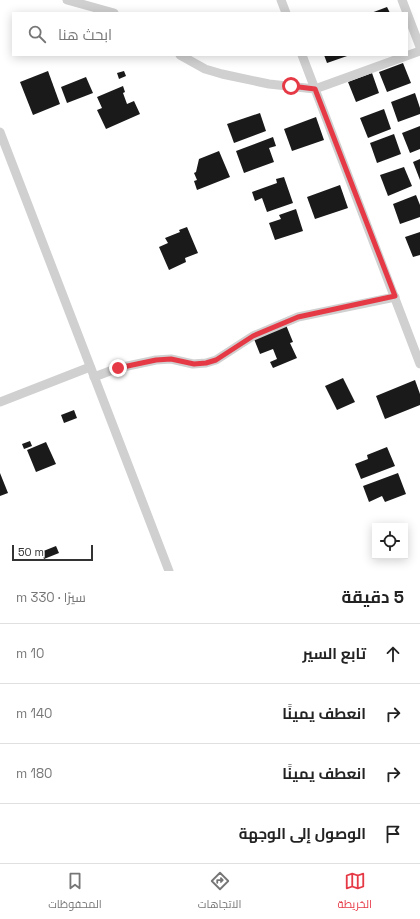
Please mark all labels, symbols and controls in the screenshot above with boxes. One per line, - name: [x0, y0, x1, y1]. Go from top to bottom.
- search box: [12, 12, 408, 56]
- icon: search: [26, 23, 48, 45]
- text: ابحث هنا: [58, 25, 112, 44]
- route start: [282, 77, 300, 95]
- route end: [109, 359, 127, 377]
- map controls: [372, 523, 408, 559]
- button: locate: [372, 523, 408, 559]
- scale bar: [12, 543, 93, 562]
- text: 50 m: [18, 545, 44, 559]
- text: 5 دقيقة: [341, 586, 404, 608]
- text: سيرًا · 330 m: [16, 589, 86, 606]
- icon: ahead: [382, 643, 404, 665]
- text: تابع السير: [303, 644, 366, 663]
- text: 10 m: [16, 645, 44, 662]
- icon: right: [382, 703, 404, 725]
- text: انعطف يمينًا: [282, 704, 366, 723]
- text: 140 m: [16, 705, 52, 722]
- icon: right: [382, 763, 404, 785]
- text: انعطف يمينًا: [282, 764, 366, 783]
- text: 180 m: [16, 765, 52, 782]
- icon: arrive: [382, 823, 404, 845]
- text: الوصول إلى الوجهة: [239, 824, 366, 843]
- tab: المحفوظات: [48, 870, 102, 914]
- tab: الاتجاهات: [198, 870, 241, 914]
- tab: الخريطة: [338, 870, 372, 914]

